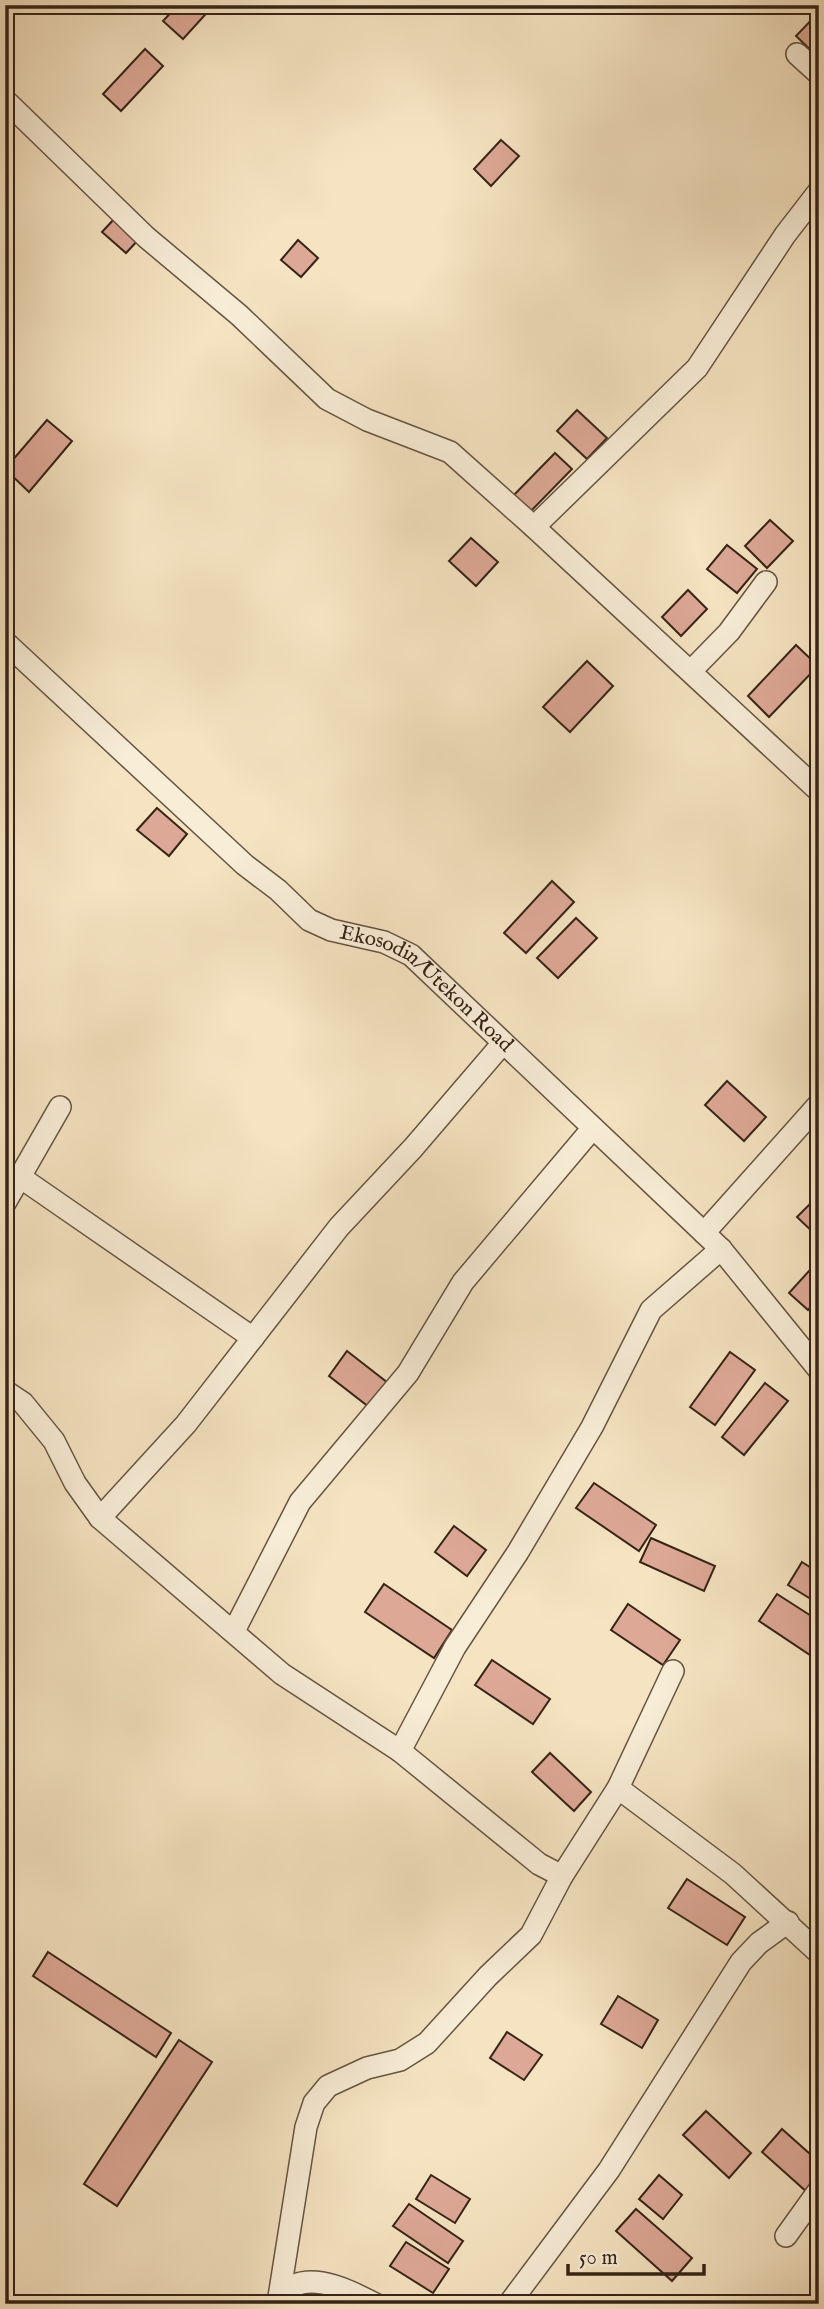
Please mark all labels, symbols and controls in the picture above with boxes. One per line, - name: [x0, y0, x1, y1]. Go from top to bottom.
- street label: Ekosodin/Utekon Road: [337, 919, 519, 1059]
- scale bar: [568, 2232, 705, 2276]
- text: 50 m: [579, 2245, 618, 2272]

